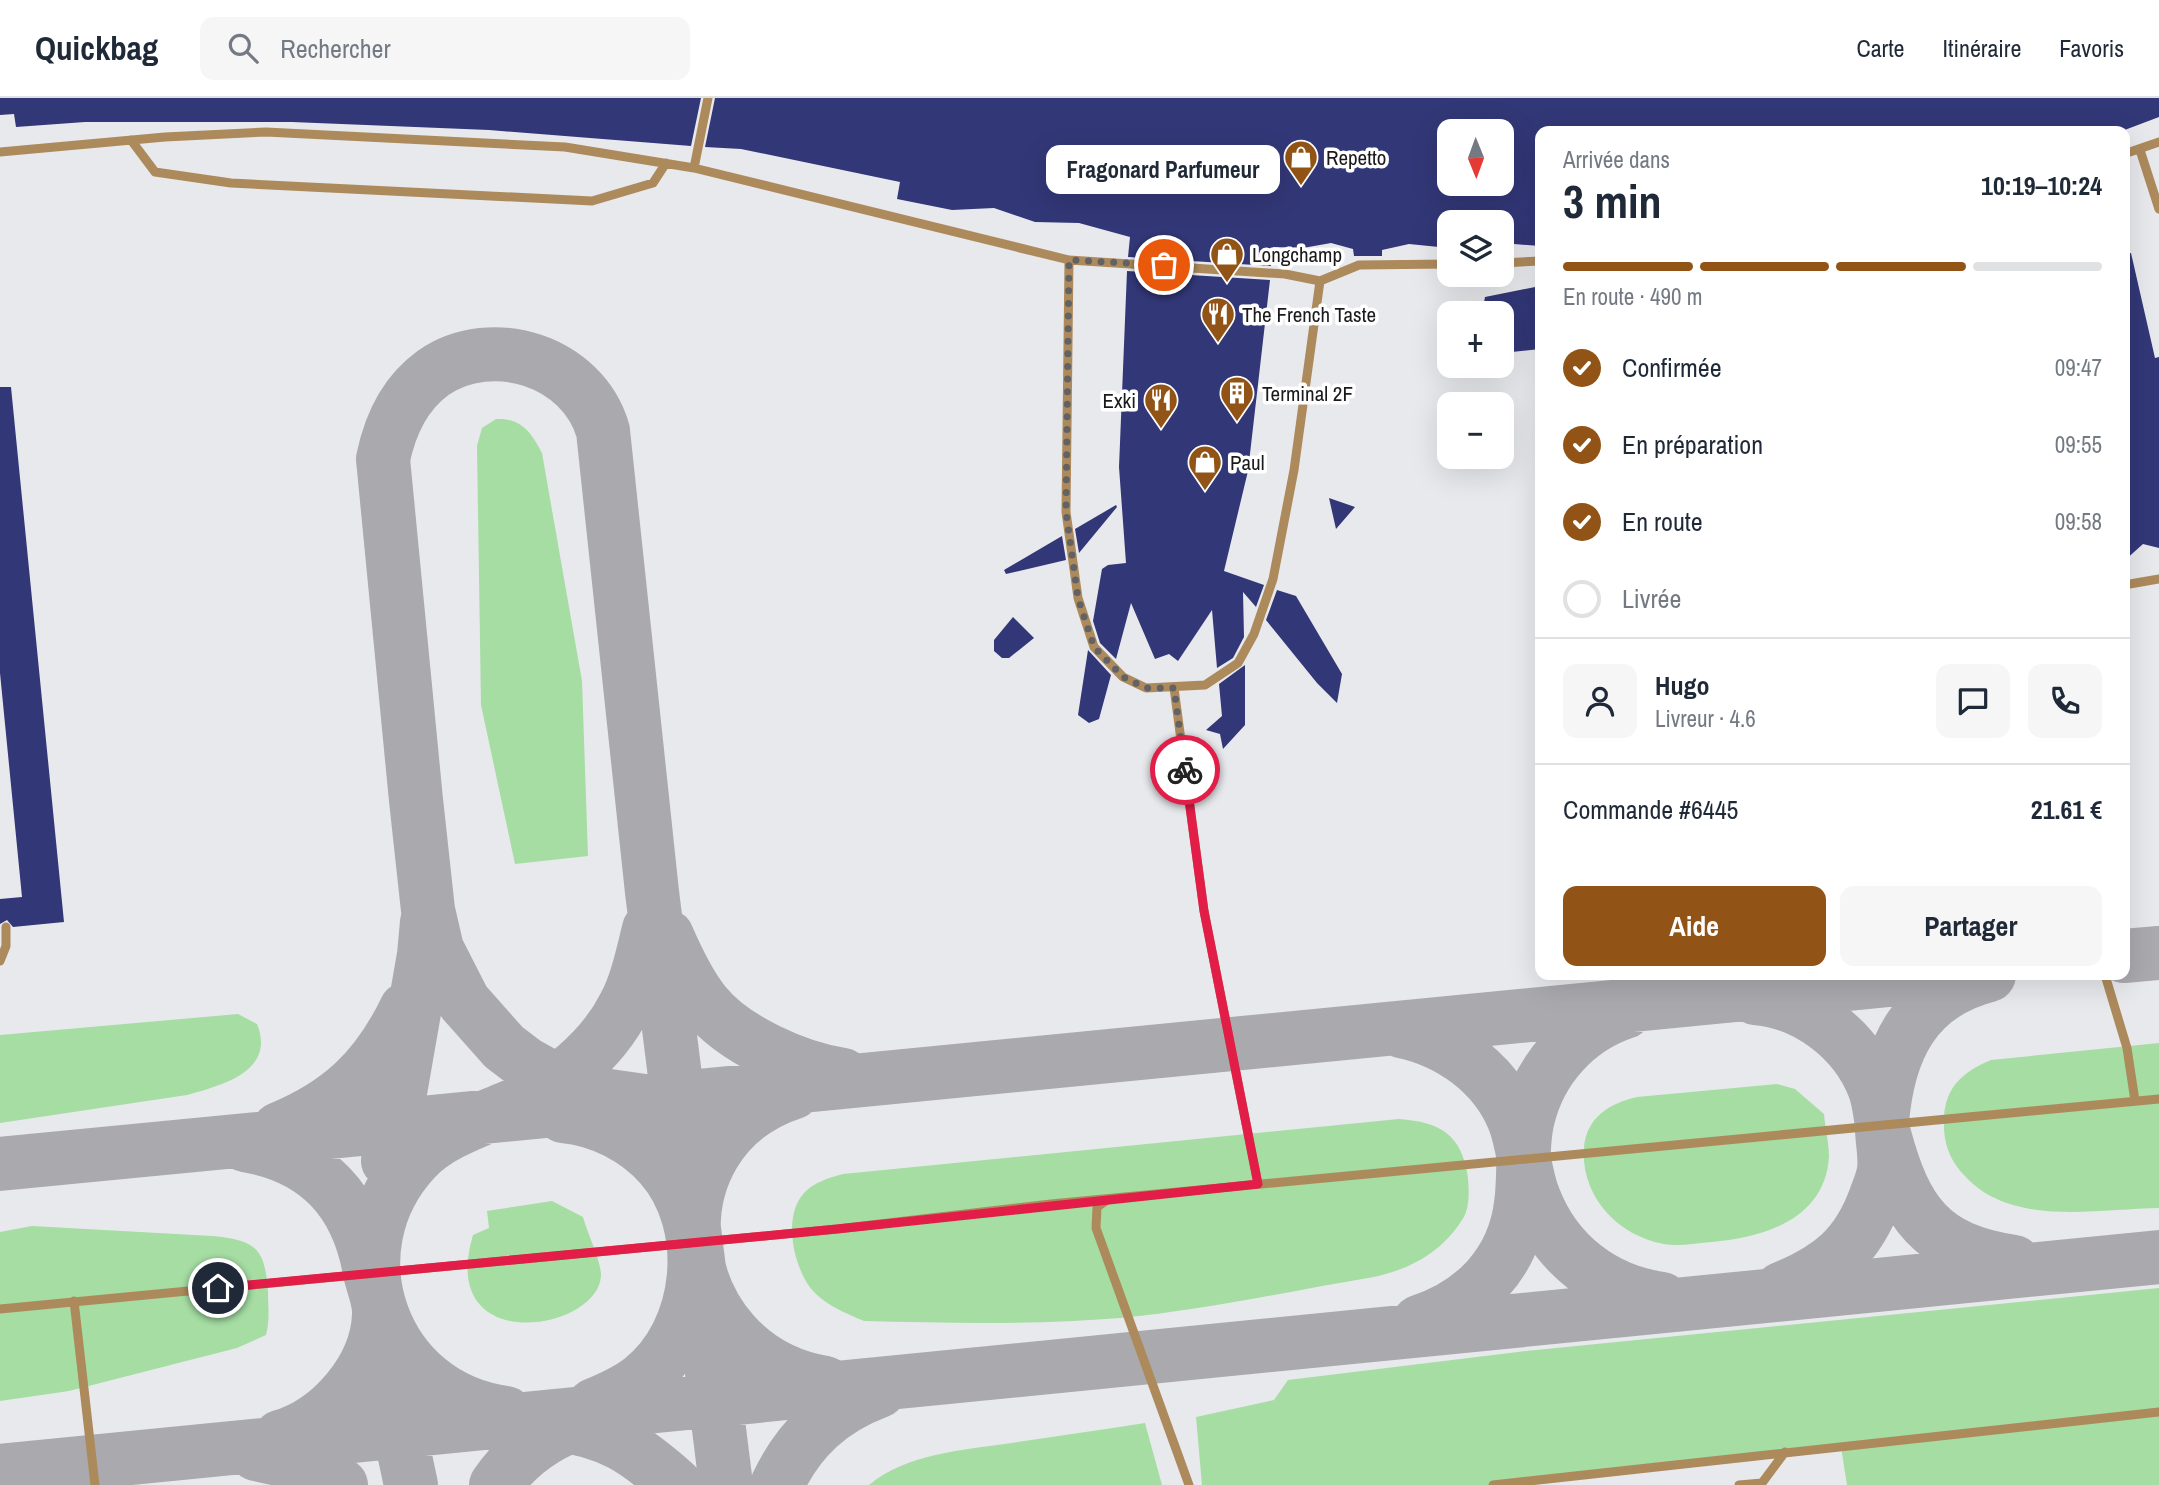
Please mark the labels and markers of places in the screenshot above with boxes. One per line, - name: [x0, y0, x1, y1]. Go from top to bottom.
- shop icon: Repetto: [1282, 138, 1320, 187]
- place label: Repetto: [1326, 143, 1386, 172]
- callout: Fragonard Parfumeur: [1047, 146, 1281, 195]
- pin: [1134, 235, 1194, 295]
- shop icon: Longchamp: [1208, 235, 1246, 284]
- place label: Longchamp: [1252, 240, 1342, 269]
- restaurant icon: The French Taste: [1199, 295, 1237, 344]
- place label: The French Taste: [1242, 300, 1376, 329]
- building icon: Terminal 2F: [1218, 374, 1256, 423]
- place label: Terminal 2F: [1262, 379, 1353, 408]
- restaurant icon: Exki: [1142, 381, 1180, 430]
- place label: Exki: [1103, 386, 1136, 415]
- shop icon: Paul: [1186, 443, 1224, 492]
- place label: Paul: [1230, 448, 1264, 477]
- pin: [188, 1258, 248, 1318]

